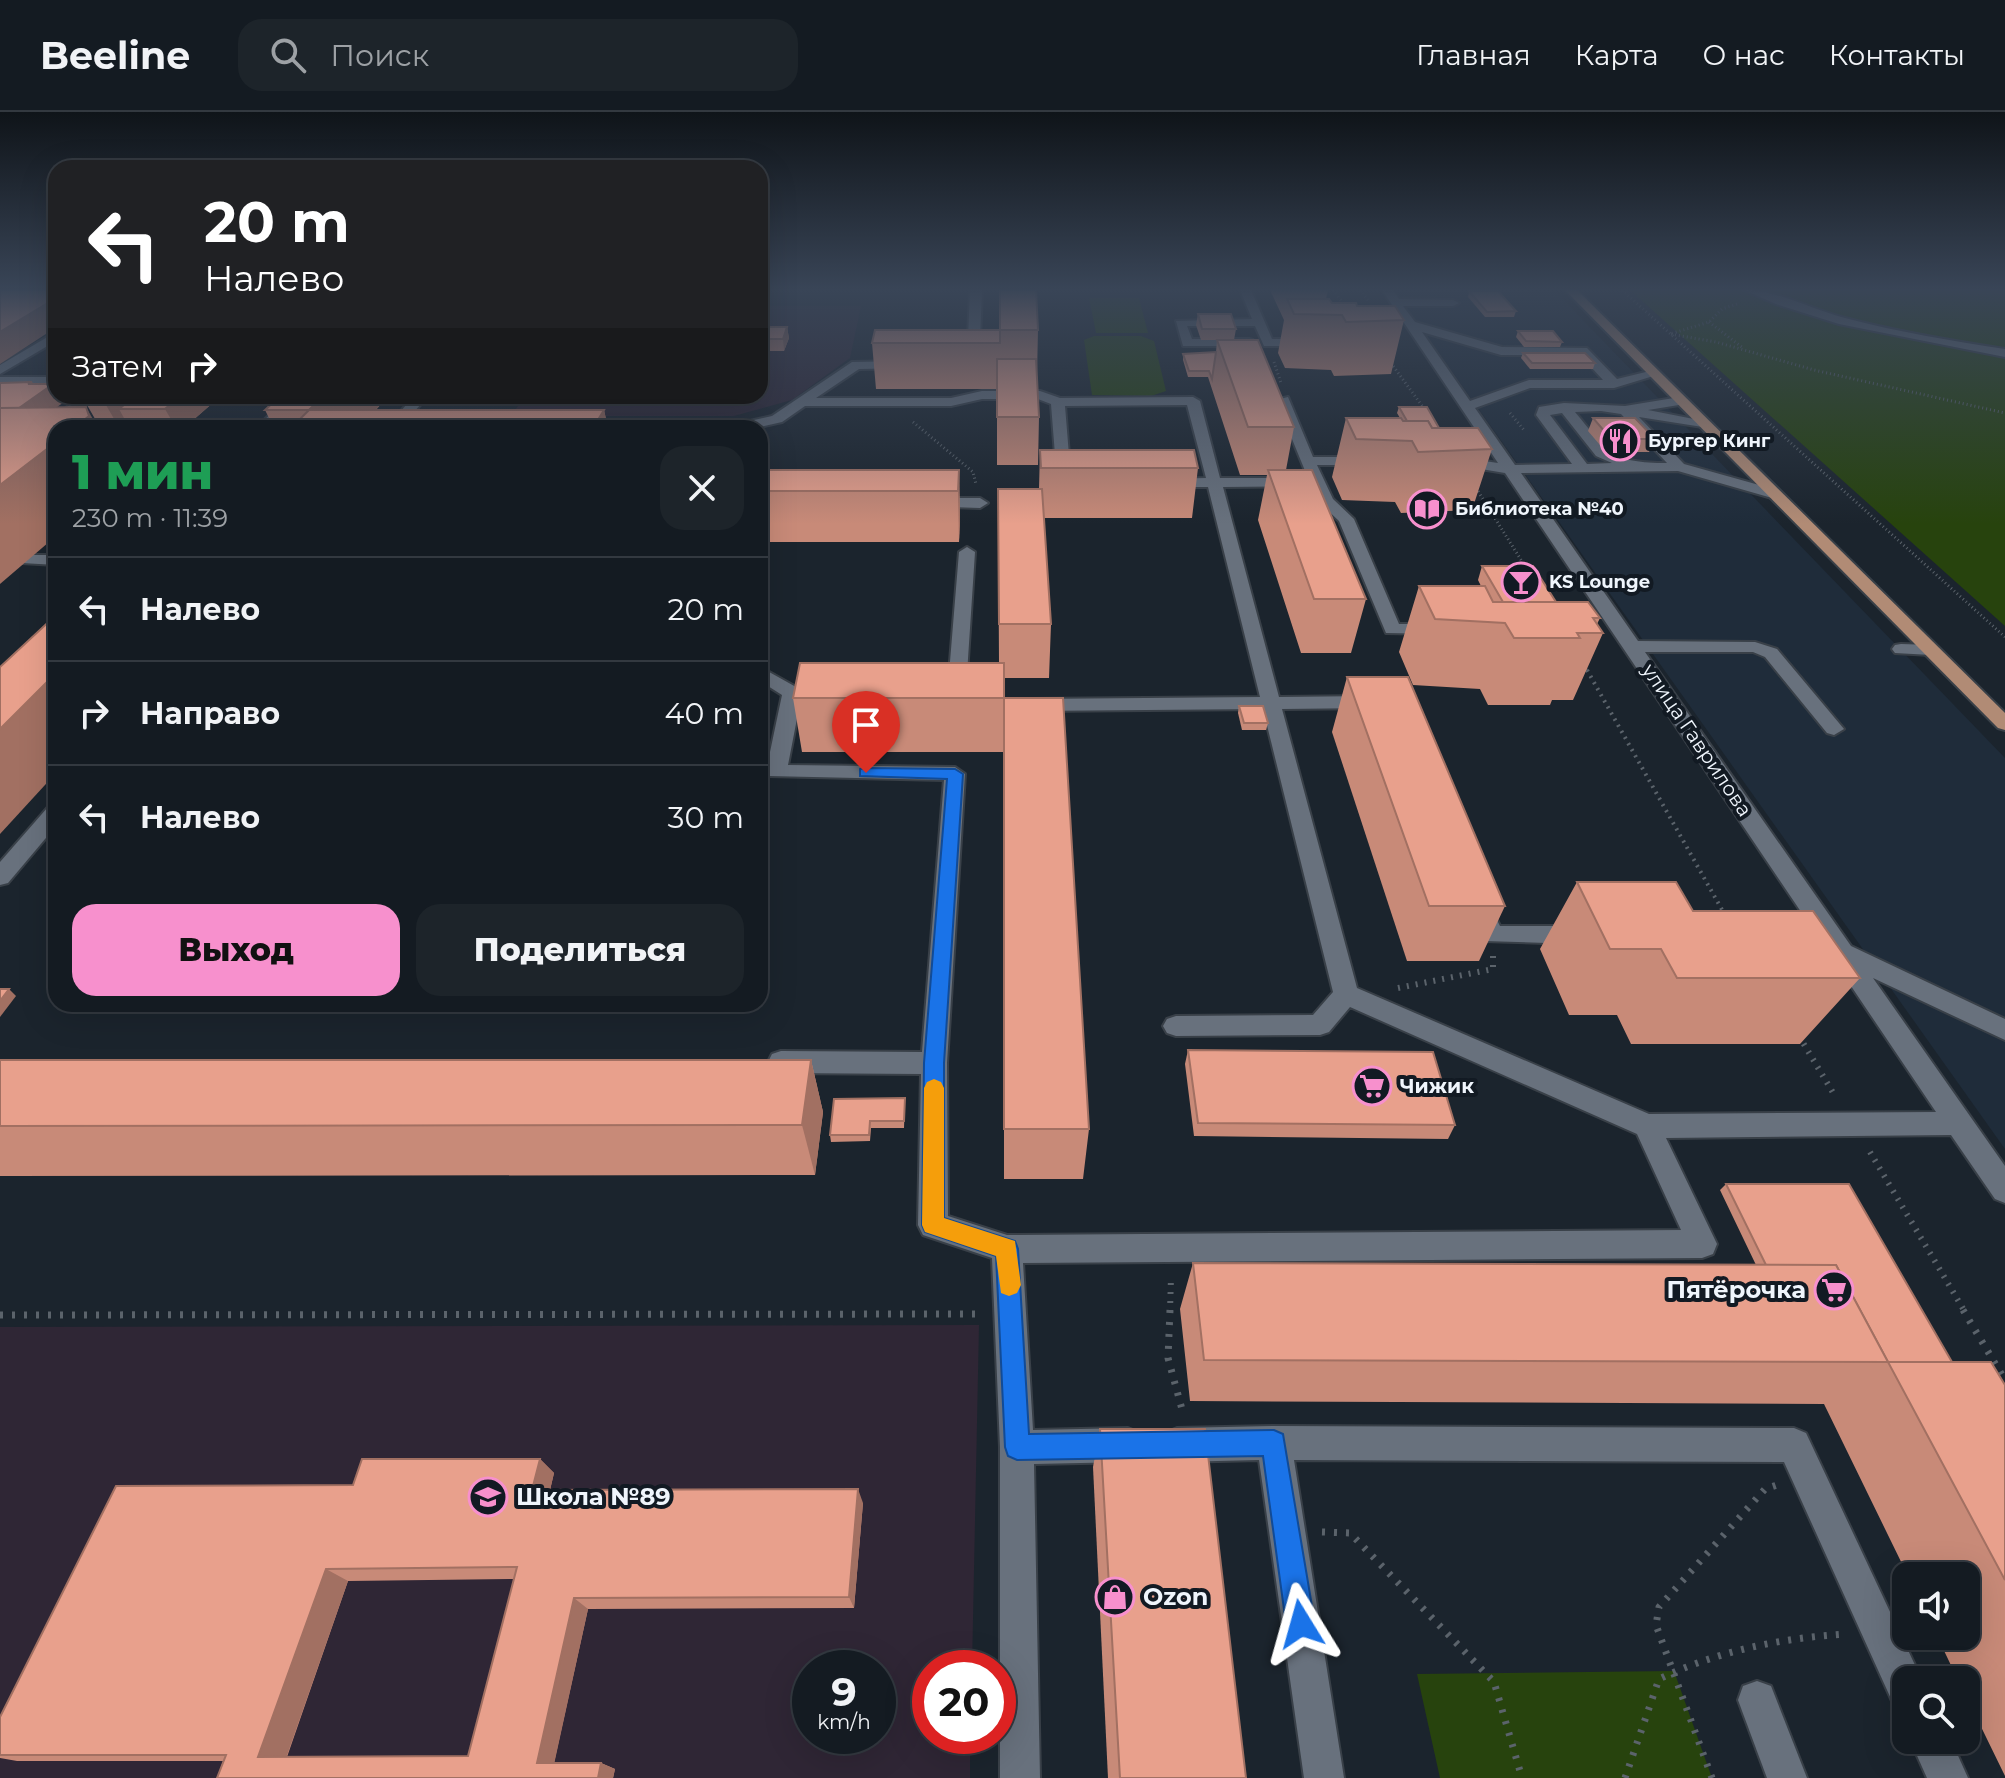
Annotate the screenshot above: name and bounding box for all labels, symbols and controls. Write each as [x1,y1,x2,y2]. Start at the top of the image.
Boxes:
search box [238,19,798,91]
text: Beeline [40,32,190,79]
icon: search [266,33,310,77]
text: Поиск [330,37,429,74]
text: Главная [1416,38,1531,72]
text: Карта [1575,38,1659,72]
text: О нас [1703,38,1785,72]
text: Контакты [1829,38,1965,72]
text: 20 m [204,188,350,256]
icon: left [72,192,176,296]
text: Налево [204,256,344,300]
icon: right [180,344,224,388]
text: Затем [72,348,164,385]
restaurant icon: Бургер Кинг [1599,420,1641,462]
place label: Бургер Кинг [1648,430,1771,452]
text: 1 мин [72,443,213,501]
button: close [660,446,744,530]
library icon: Библиотека №40 [1406,488,1448,530]
place label: Библиотека №40 [1455,498,1624,520]
text: 230 m · 11:39 [72,502,228,534]
bar icon: KS Lounge [1500,561,1542,603]
place label: KS Lounge [1549,571,1650,593]
icon: left [72,587,116,631]
text: Налево [140,591,260,628]
text: 20 m [667,591,744,628]
street label: улица Гаврилова [1636,658,1757,821]
icon: right [72,691,116,735]
pin [832,691,900,773]
text: Направо [140,695,280,732]
text: 40 m [665,695,744,732]
icon: arrive [844,703,888,747]
icon: left [72,795,116,839]
text: Налево [140,799,260,836]
text: 30 m [668,799,744,836]
button: Выход [72,904,400,996]
button: Поделиться [416,904,744,996]
supermarket icon: Чижик [1351,1065,1393,1107]
place label: Чижик [1400,1074,1474,1098]
supermarket icon: Пятёрочка [1813,1269,1855,1311]
place label: Пятёрочка [1666,1275,1806,1304]
school or university icon: Школа №89 [467,1476,509,1518]
place label: Школа №89 [516,1482,671,1511]
map controls [1892,1562,1980,1754]
button: sound [1892,1562,1980,1650]
shop icon: Ozon [1094,1576,1136,1618]
place label: Ozon [1143,1582,1208,1611]
position arrow [1259,1582,1343,1666]
speed limit sign: 20 [912,1650,1016,1754]
button: search [1892,1666,1980,1754]
text: 9 [831,1667,857,1716]
text: km/h [817,1710,871,1734]

